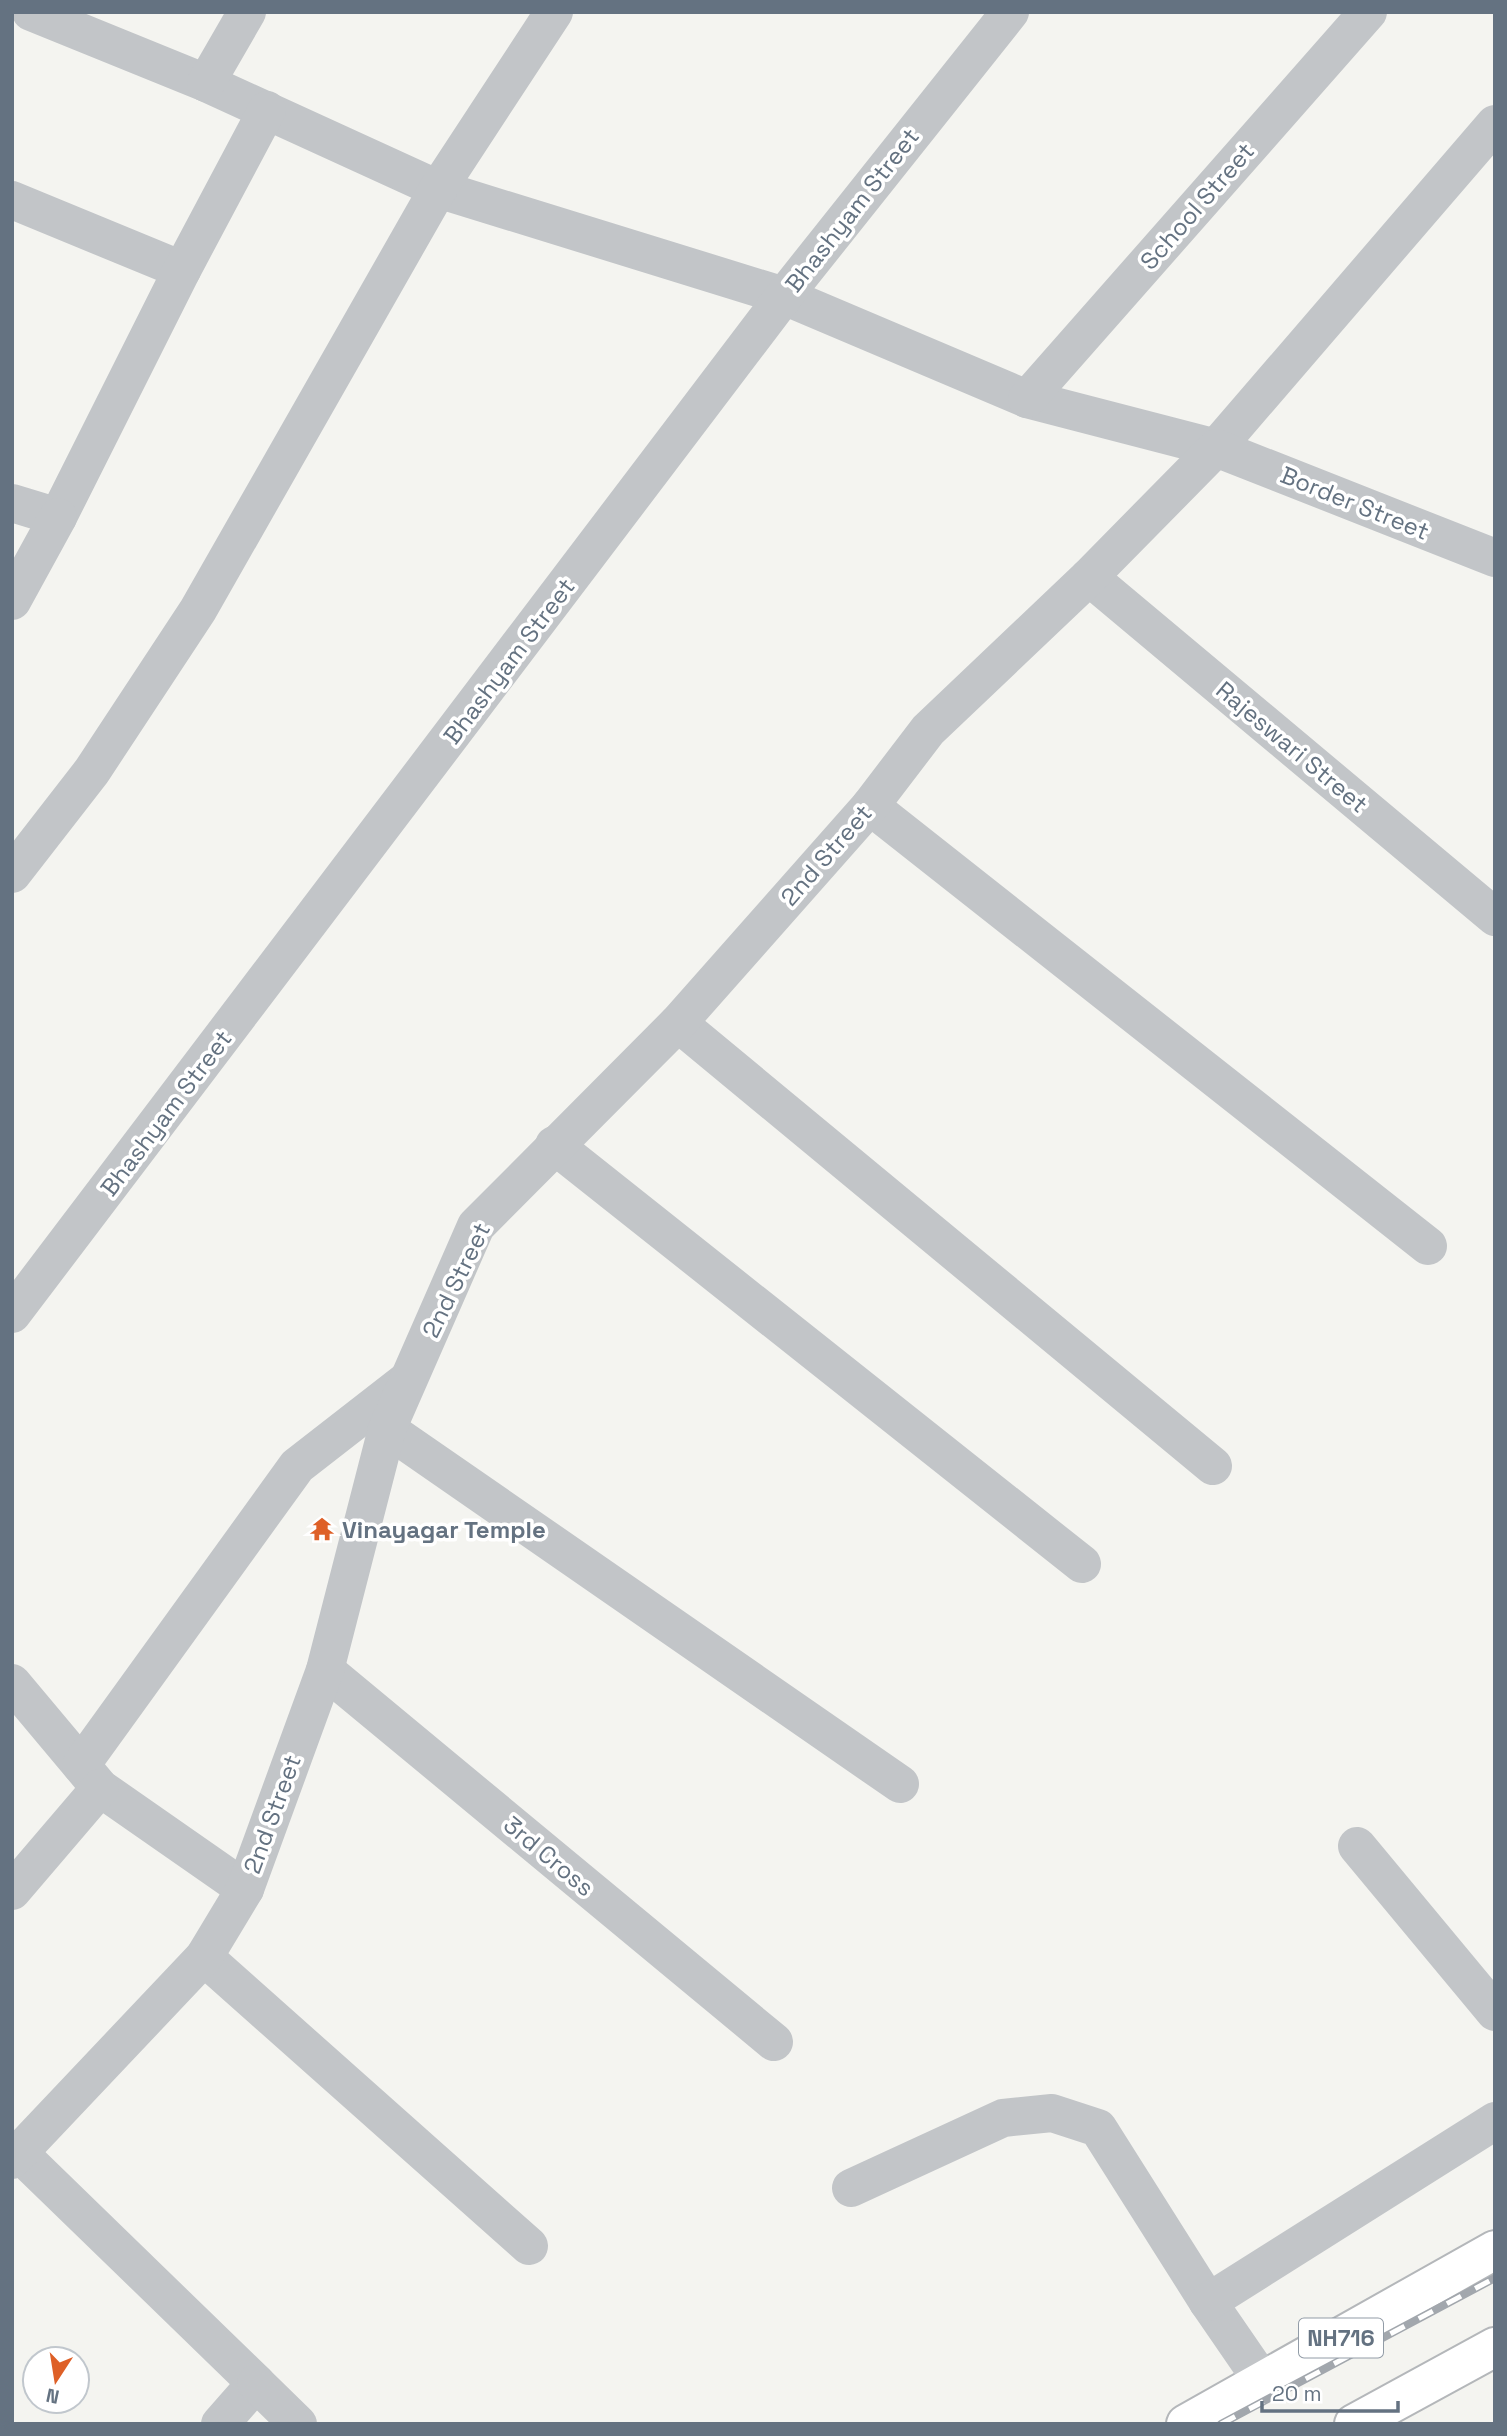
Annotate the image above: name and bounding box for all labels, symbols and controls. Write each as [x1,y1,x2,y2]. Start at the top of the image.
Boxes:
street label: Bhashyam Street [778,122,926,298]
street label: School Street [1133,136,1261,276]
street label: Border Street [1276,459,1434,547]
street label: Bhashyam Street [436,572,582,750]
street label: Rajeswari Street [1210,674,1374,820]
street label: 2nd Street [774,798,878,912]
street label: Bhashyam Street [93,1024,239,1202]
street label: 2nd Street [415,1217,497,1343]
place label: Vinayagar Temple [342,1514,546,1545]
temple icon: Vinayagar Temple [308,1515,336,1543]
street label: 2nd Street [236,1750,308,1878]
street label: 3rd Cross [497,1809,601,1903]
road number: NH716 [1299,2318,1383,2358]
north arrow [21,2345,91,2415]
scale bar [1262,2370,1398,2414]
text: 20 m [1272,2380,1322,2407]
text: N [44,2383,61,2410]

